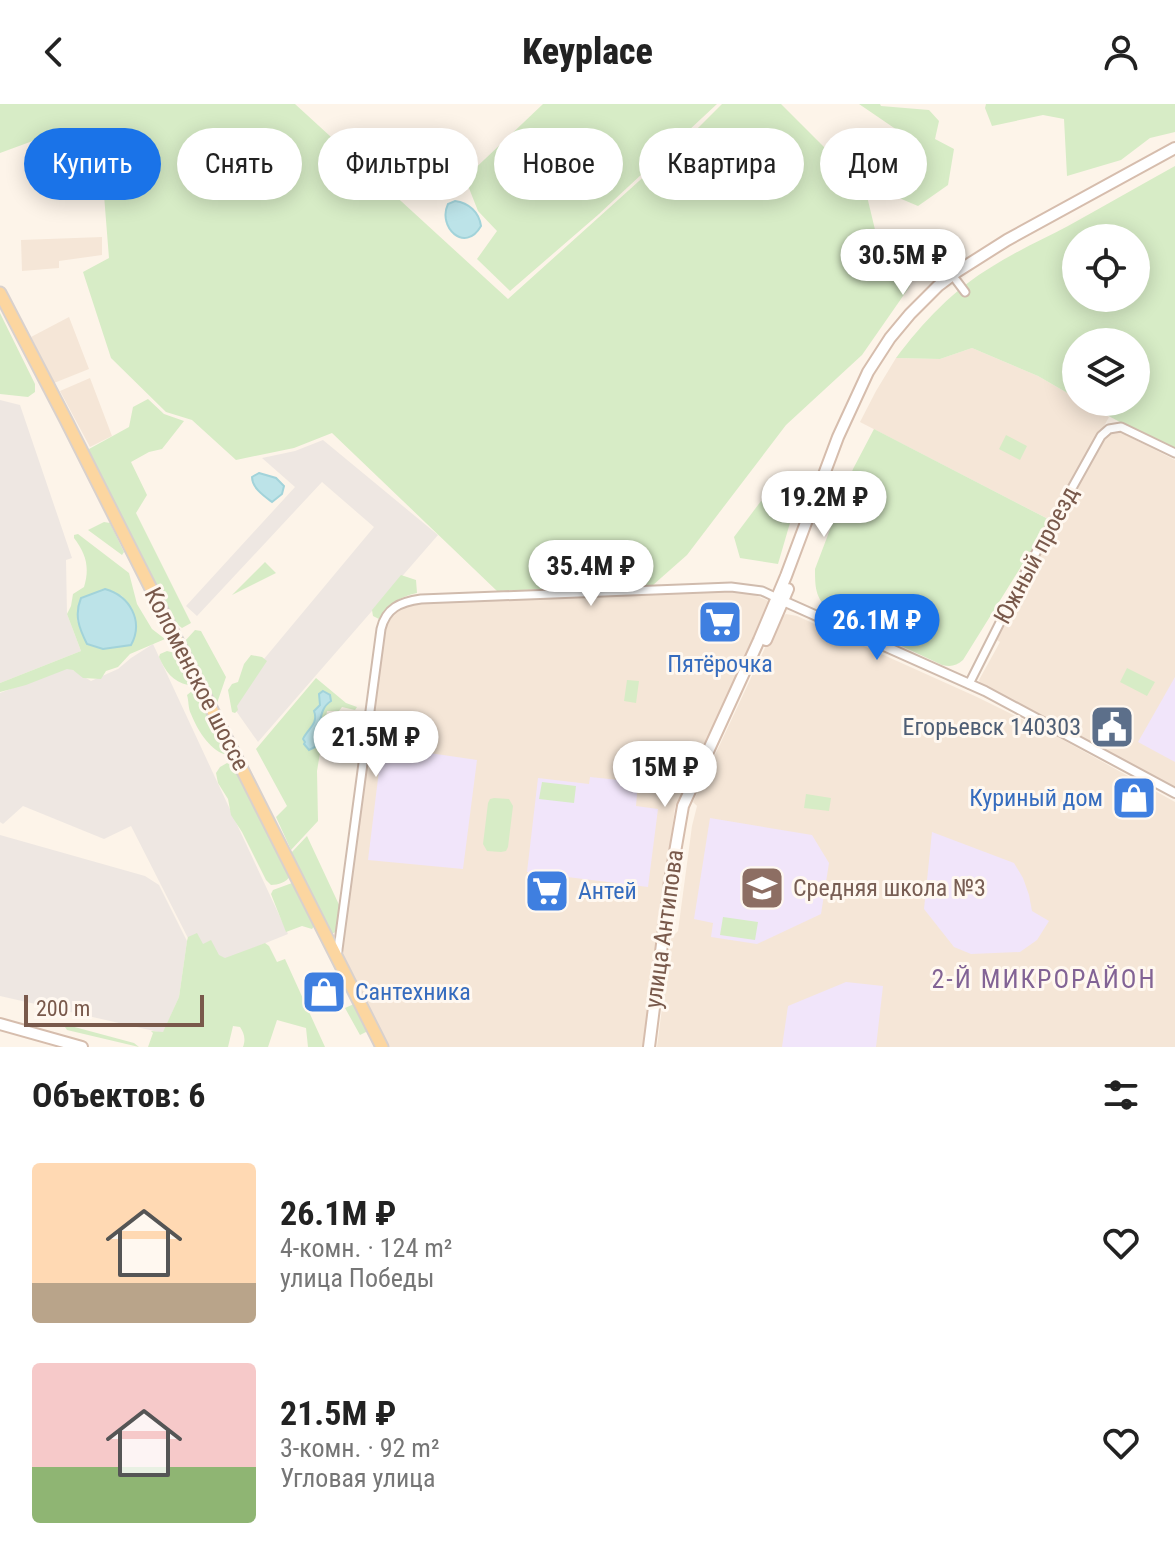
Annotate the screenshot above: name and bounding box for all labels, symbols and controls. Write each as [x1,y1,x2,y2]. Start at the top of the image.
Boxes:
icon: back [32,30,76,74]
icon: person [1099,30,1143,74]
text: Keyplace [522,31,653,73]
chip: Купить [24,128,161,200]
chip: Снять [177,128,302,200]
chip: Фильтры [318,128,478,200]
chip: Новое [494,128,623,200]
chip: Квартира [639,128,804,200]
chip: Дом [820,128,927,200]
map controls [1062,224,1150,416]
button: locate [1062,224,1150,312]
pin: 30.5M ₽ [829,229,977,297]
text: 30.5M ₽ [859,240,947,270]
button: layers [1062,328,1150,416]
pin: 19.2M ₽ [750,471,898,539]
street label: Южный проезд [988,481,1084,628]
text: 19.2M ₽ [780,482,868,512]
pin: 35.4M ₽ [517,540,665,608]
text: 35.4M ₽ [547,551,635,581]
street label: Коломенское шоссе [139,583,255,775]
pin: 26.1M ₽ [803,594,951,662]
supermarket icon: Пятёрочка [696,598,744,646]
text: 26.1M ₽ [833,605,921,635]
place label: Пятёрочка [667,650,773,678]
public building icon: Егорьевск 140303 [1088,703,1136,751]
pin: 21.5M ₽ [302,711,450,779]
place label: Егорьевск 140303 [902,713,1081,741]
text: 21.5M ₽ [332,722,420,752]
pin: 15M ₽ [609,741,721,809]
text: 15M ₽ [631,752,699,782]
shop icon: Куриный дом [1110,774,1158,822]
place label: Куриный дом [969,784,1103,812]
street label: улица Антипова [639,848,689,1010]
school or university icon: Средняя школа №3 [738,864,786,912]
supermarket icon: Антей [523,867,571,915]
place label: Средняя школа №3 [793,874,986,902]
place label: Антей [578,877,637,905]
district label: 2-Й МИКРОРАЙОН [931,964,1157,994]
shop icon: Сантехника [300,968,348,1016]
place label: Сантехника [355,978,471,1006]
scale bar [24,991,204,1027]
text: 200 m [36,996,90,1021]
icon: filters [1099,1073,1143,1117]
text: Объектов: 6 [32,1075,206,1115]
text: 26.1M ₽ [280,1193,396,1233]
icon: home [96,1195,192,1291]
icon: heart [1099,1221,1143,1265]
text: 4-комн. · 124 m² [280,1233,452,1263]
text: улица Победы [280,1263,434,1293]
text: 21.5M ₽ [280,1393,396,1433]
icon: home [96,1395,192,1491]
icon: heart [1099,1421,1143,1465]
text: 3-комн. · 92 m² [280,1433,440,1463]
text: Угловая улица [280,1463,435,1493]

